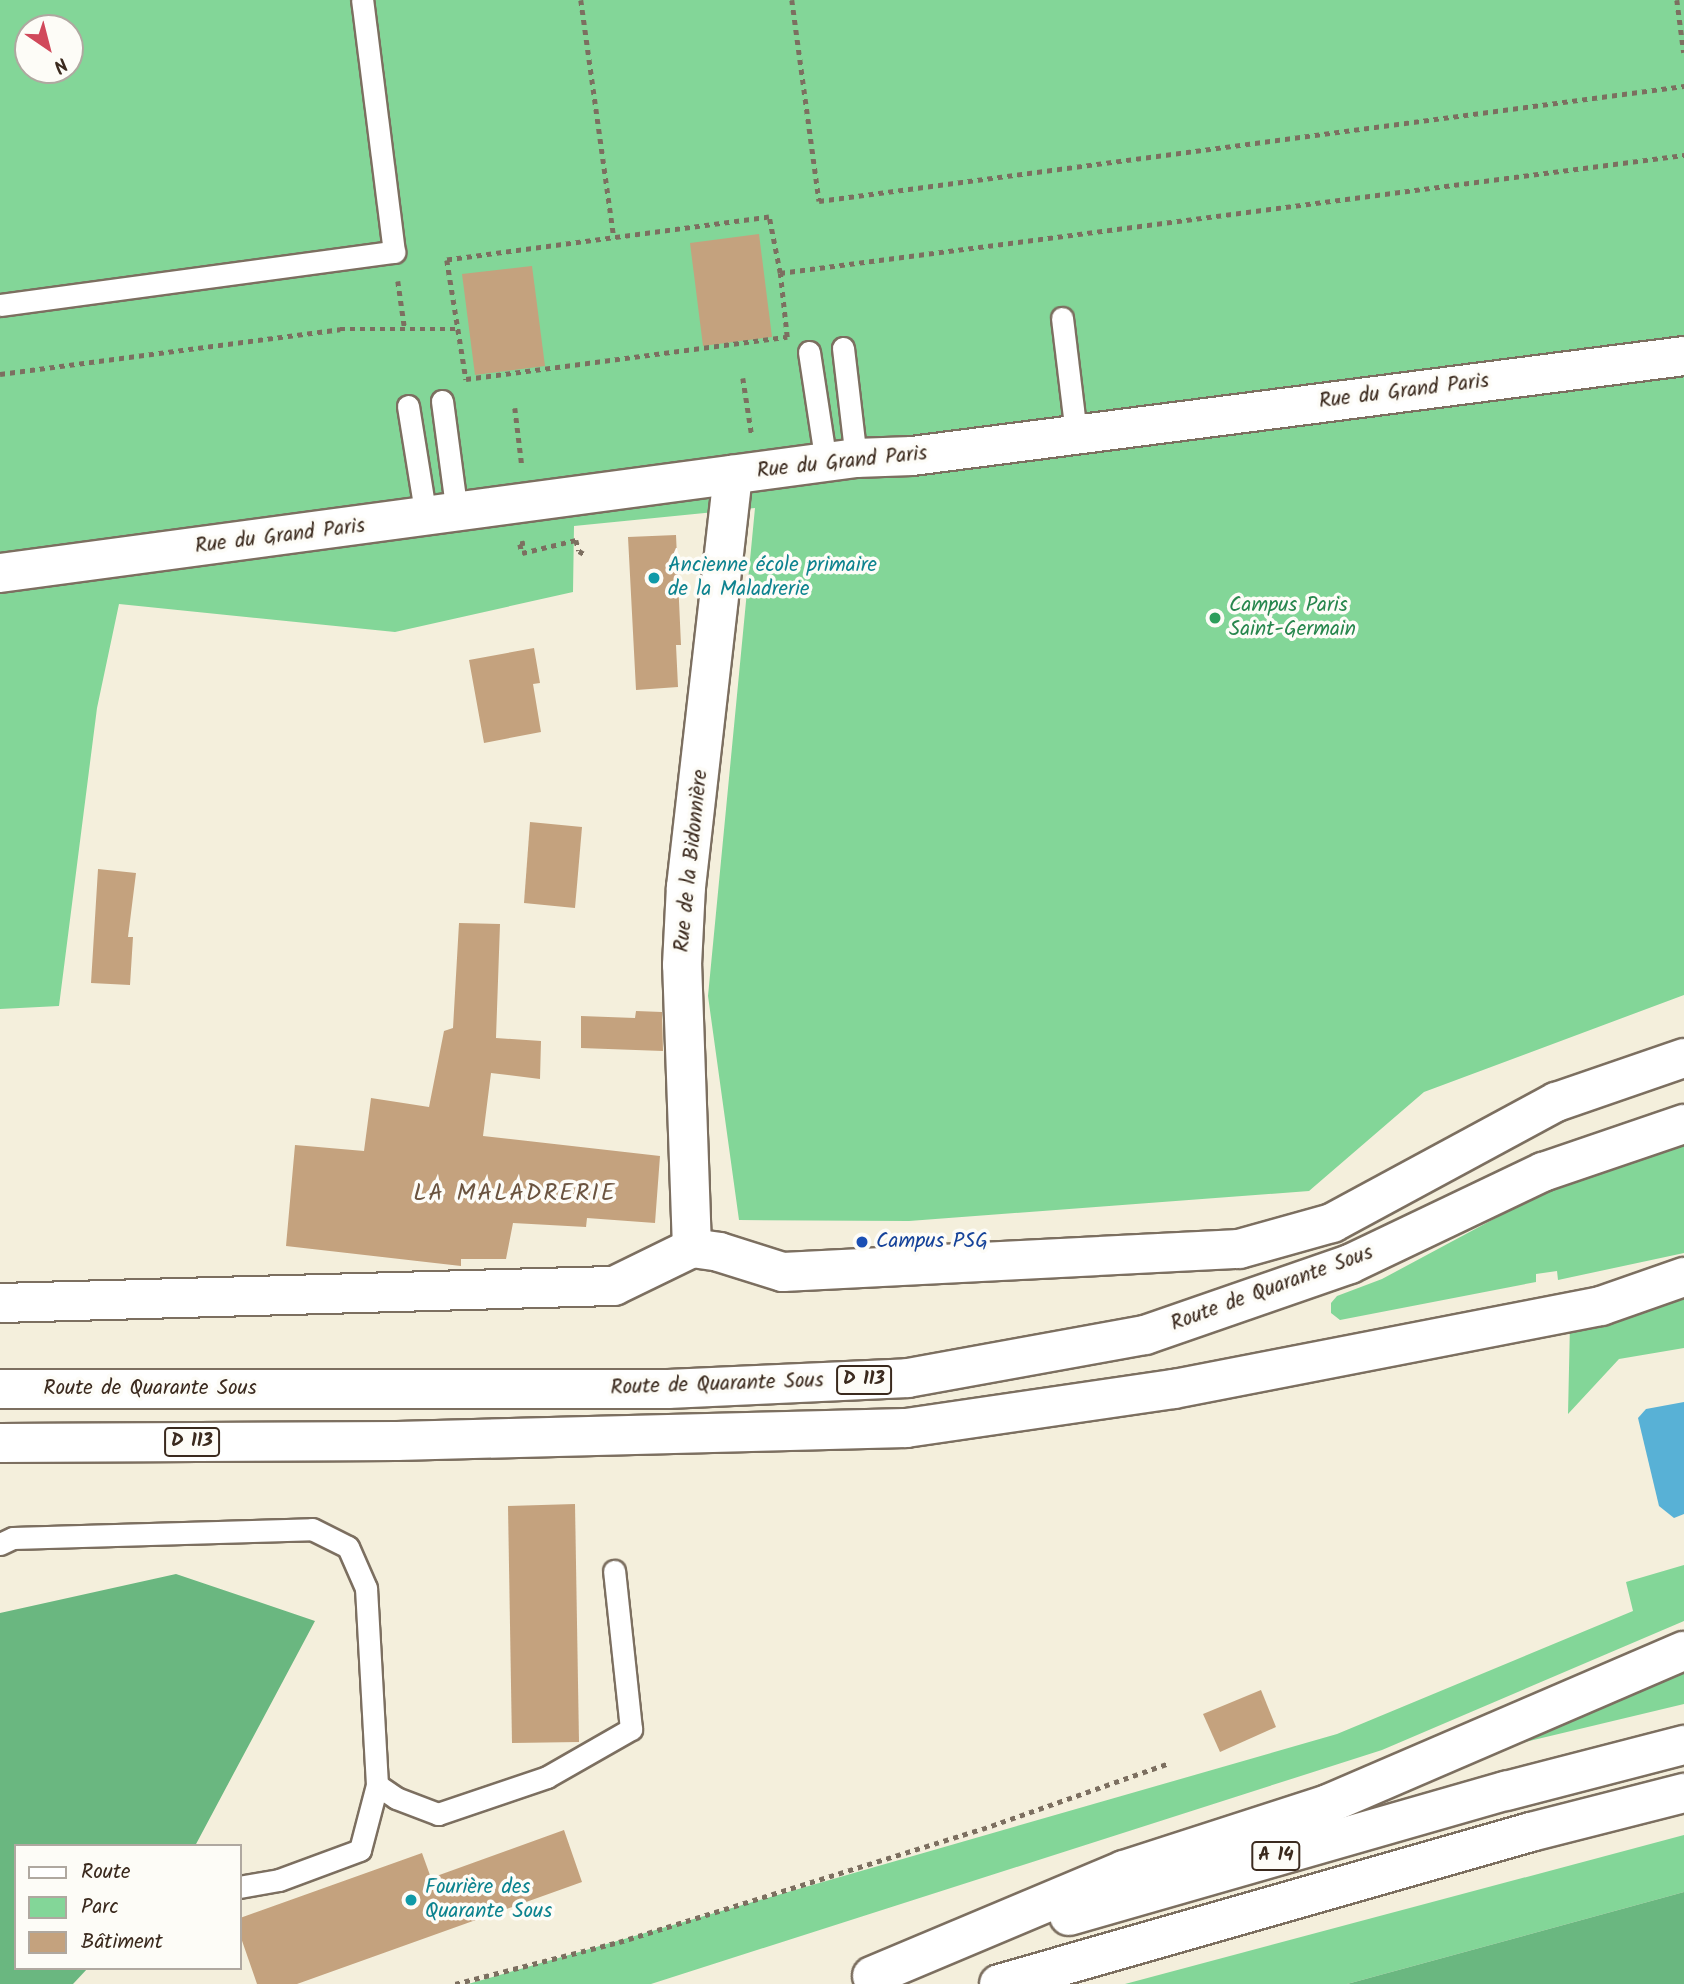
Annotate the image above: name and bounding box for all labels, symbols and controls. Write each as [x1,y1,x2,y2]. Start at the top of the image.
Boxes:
north arrow [14,14,84,84]
text: N [46,49,73,80]
street label: Rue du Grand Paris [1318,369,1490,415]
street label: Rue du Grand Paris [756,442,928,484]
street label: Rue du Grand Paris [194,514,366,560]
place label: Ancienne école primaire de la Maladrerie [668,553,877,603]
marker: Ancienne école primaire de la Maladrerie [646,570,662,586]
place label: Campus Paris Saint-Germain [1229,593,1356,643]
marker: Campus Paris Saint-Germain [1207,610,1223,626]
street label: Rue de la Bidonnière [670,769,714,953]
district label: LA MALADRERIE [415,1180,615,1208]
place label: Campus PSG [876,1229,988,1255]
marker: Campus PSG [854,1234,870,1250]
street label: Route de Quarante Sous [1167,1241,1377,1337]
road number: D 113 [836,1364,892,1396]
street label: Route de Quarante Sous [610,1369,824,1401]
street label: Route de Quarante Sous [43,1376,257,1402]
road number: D 113 [164,1426,220,1458]
road number: A 14 [1250,1840,1302,1872]
legend [14,1844,242,1970]
text: Route [81,1856,130,1889]
place label: Fourière des Quarante Sous [425,1875,552,1925]
text: Parc [81,1891,119,1924]
marker: Fourière des Quarante Sous [403,1892,419,1908]
text: Bâtiment [81,1926,163,1959]

